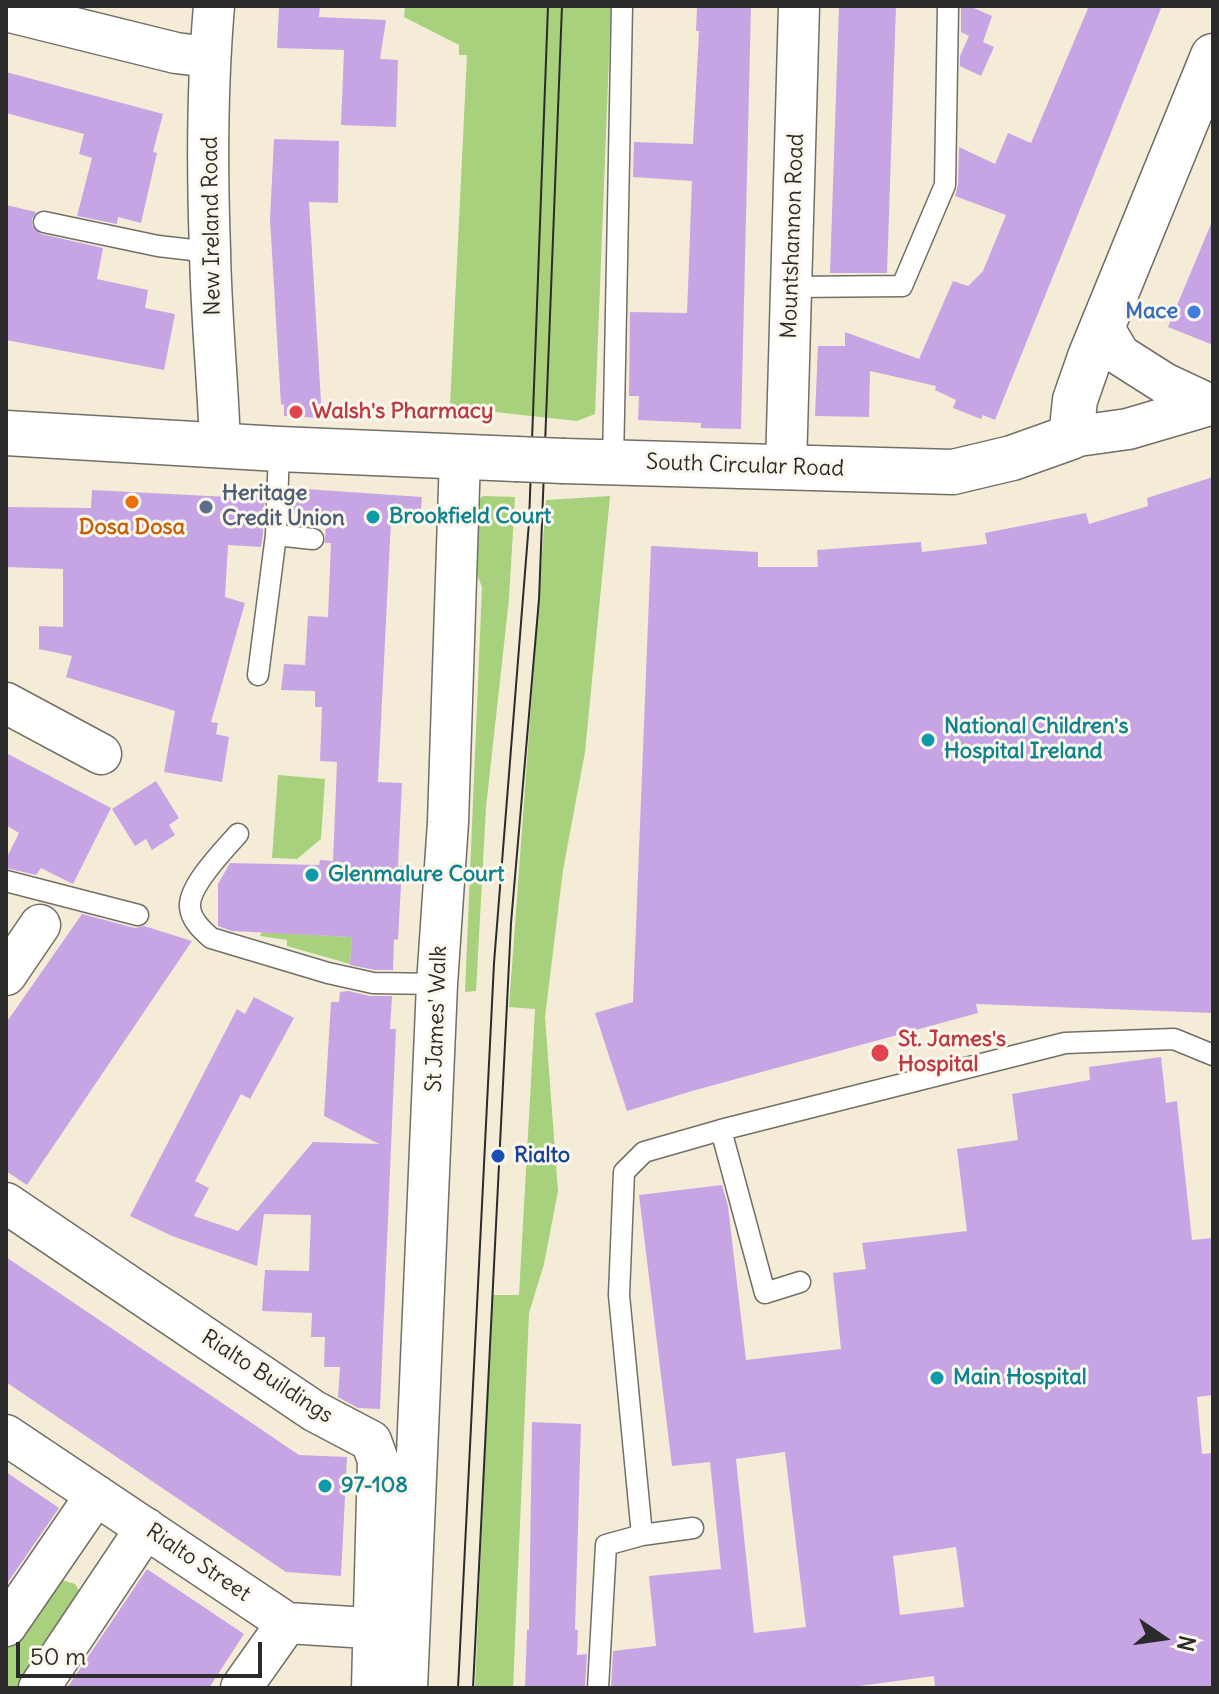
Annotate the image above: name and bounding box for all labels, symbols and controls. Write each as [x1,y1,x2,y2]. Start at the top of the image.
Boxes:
street label: Mountshannon Road [776,133,810,339]
street label: New Ireland Road [197,136,227,316]
place label: Mace [1125,299,1178,325]
marker: Mace [1185,303,1203,321]
place label: Walsh's Pharmacy [312,399,493,425]
marker: Walsh's Pharmacy [287,403,305,421]
street label: South Circular Road [645,449,845,483]
place label: Heritage Credit Union [222,481,345,532]
marker: Dosa Dosa [123,493,141,511]
marker: Heritage Credit Union [197,498,215,516]
place label: Brookfield Court [389,504,551,530]
marker: Brookfield Court [364,508,382,526]
place label: Dosa Dosa [79,515,185,541]
place label: National Children's Hospital Ireland [944,714,1129,766]
marker: National Children's Hospital Ireland [919,731,937,749]
place label: Glenmalure Court [328,862,504,888]
marker: Glenmalure Court [303,866,321,884]
street label: St James' Walk [421,945,453,1093]
place label: St. James's Hospital [898,1027,1006,1078]
marker: St. James's Hospital [869,1042,891,1064]
place label: Rialto [514,1143,570,1169]
marker: Rialto [489,1147,507,1165]
street label: Rialto Buildings [196,1325,338,1429]
place label: Main Hospital [953,1365,1087,1391]
marker: Main Hospital [928,1369,946,1387]
place label: 97-108 [341,1473,408,1499]
marker: 97-108 [316,1477,334,1495]
street label: Rialto Street [141,1518,255,1608]
north arrow [1123,1598,1203,1678]
scale bar [20,1626,266,1676]
text: N [1171,1633,1202,1654]
text: 50 m [30,1641,86,1671]

